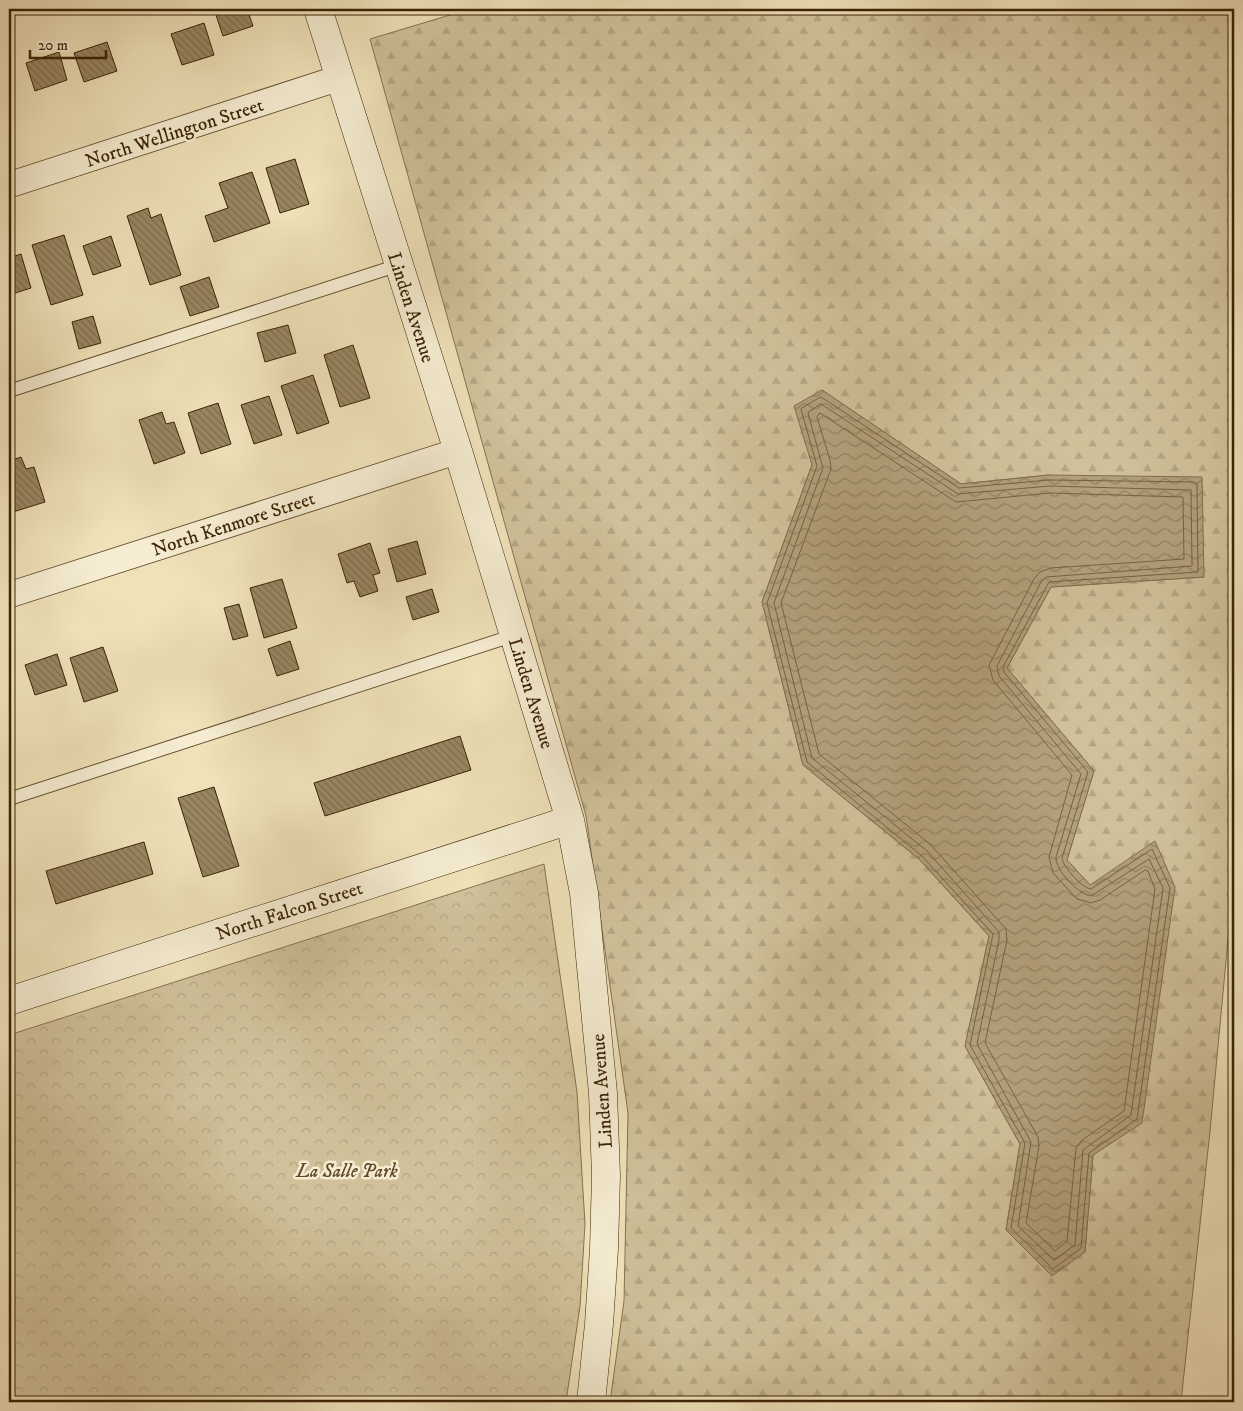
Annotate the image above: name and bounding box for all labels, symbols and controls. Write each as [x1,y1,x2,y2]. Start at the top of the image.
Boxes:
scale bar [30,28,106,60]
text: 20 m [38,36,68,55]
street label: North Wellington Street [83,94,266,173]
street label: Linden Avenue [382,249,439,366]
street label: North Kenmore Street [149,487,318,562]
street label: Linden Avenue [503,635,558,752]
street label: North Falcon Street [213,877,366,946]
street label: Linden Avenue [587,1033,618,1149]
park label: La Salle Park [295,1160,398,1183]

